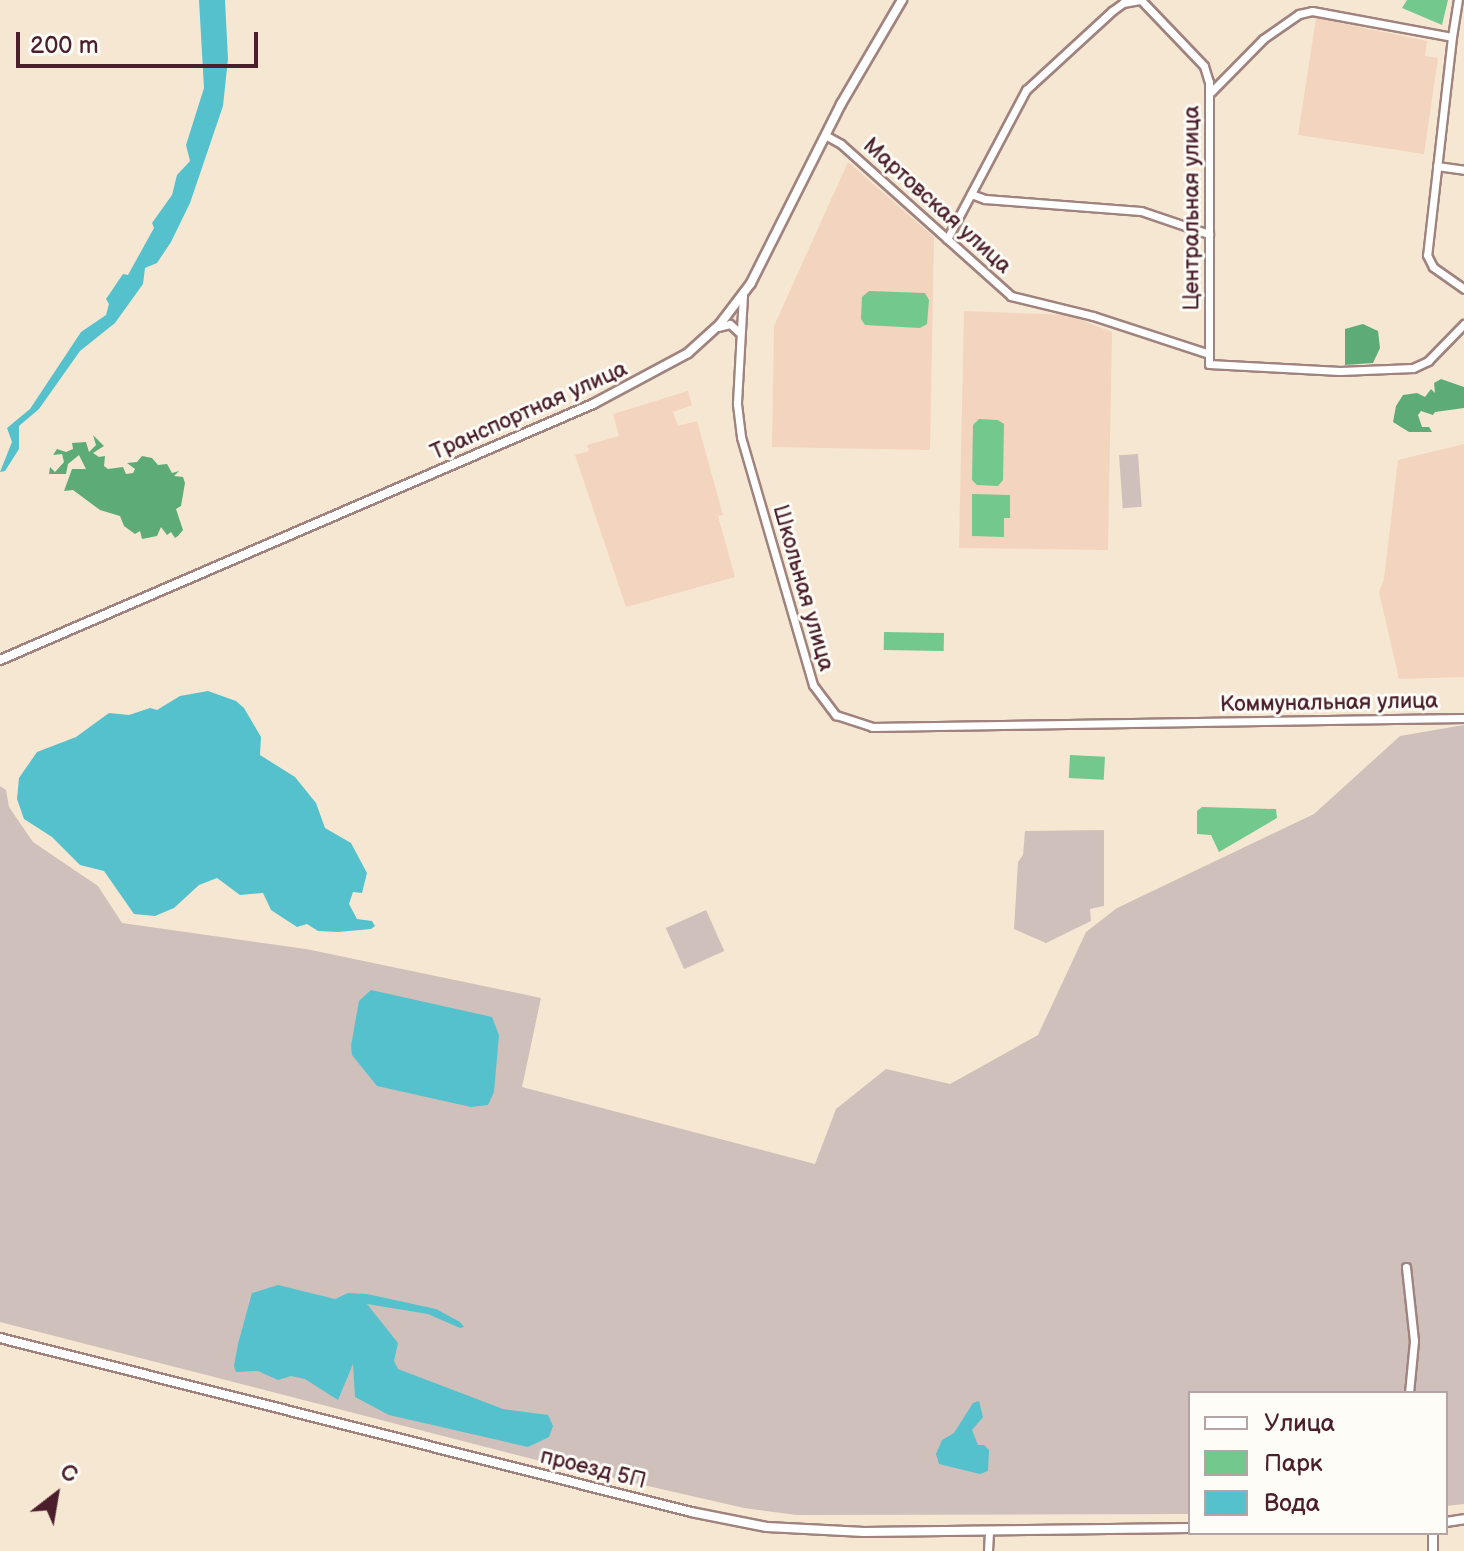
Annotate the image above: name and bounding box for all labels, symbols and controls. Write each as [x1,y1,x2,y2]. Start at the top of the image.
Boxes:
scale bar [20,16,262,66]
text: 200 m [30,31,99,60]
street label: Центральная улица [1179,105,1205,311]
street label: Мартовская улица [857,133,1017,279]
street label: Транспортная улица [427,356,631,466]
street label: Школьная улица [767,502,839,674]
street label: Коммунальная улица [1220,688,1438,718]
legend [1188,1391,1448,1535]
text: Улица [1264,1409,1335,1438]
street label: проезд 5П [537,1443,649,1495]
text: Парк [1264,1449,1322,1478]
north arrow [16,1455,96,1535]
text: С [55,1458,82,1490]
text: Вода [1264,1489,1320,1518]

